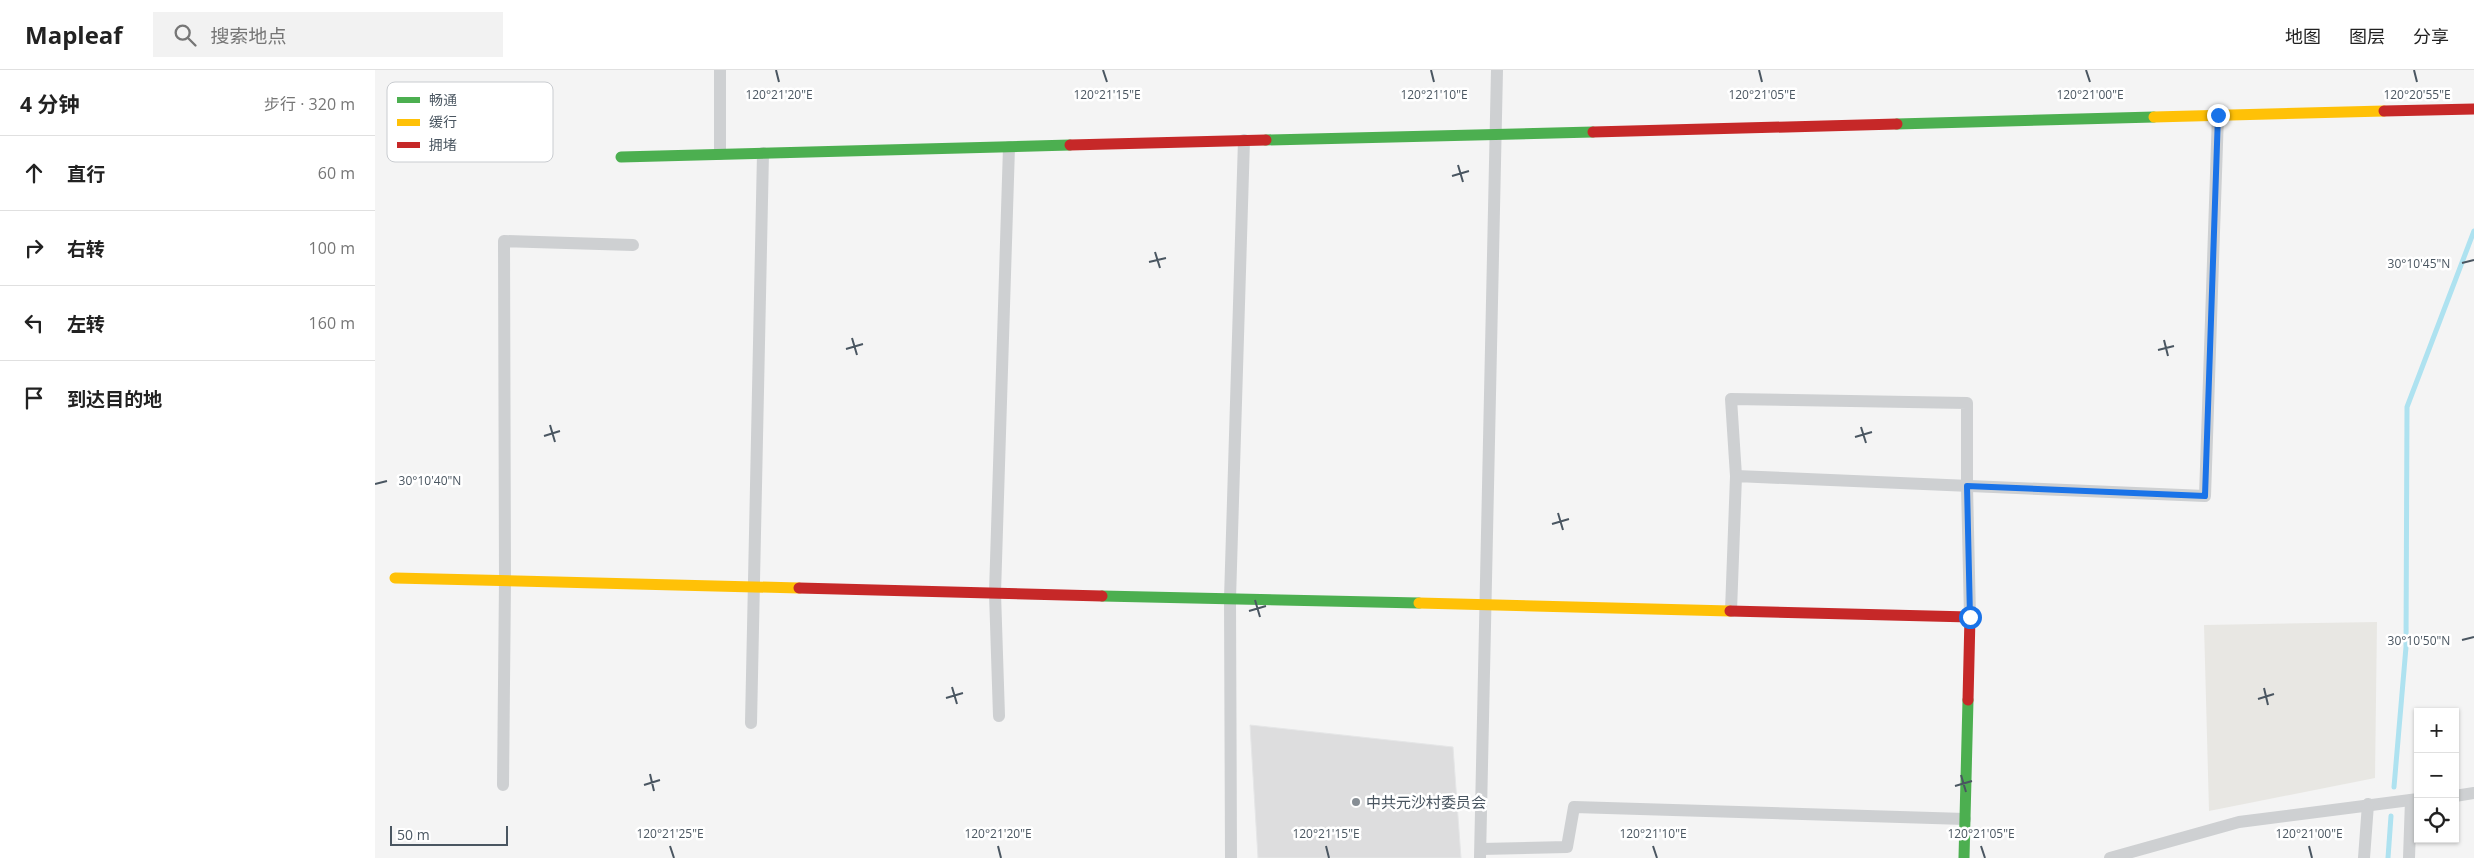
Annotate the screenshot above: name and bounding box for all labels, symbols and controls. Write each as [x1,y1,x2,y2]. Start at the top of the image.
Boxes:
search box [153,12,503,57]
text: Mapleaf [25,18,123,51]
icon: search [171,21,199,49]
text: 搜索地点 [211,23,287,49]
text: 地图 [2285,24,2321,48]
text: 图层 [2349,24,2385,48]
text: 分享 [2413,24,2449,48]
legend [387,82,553,162]
text: 120°21'20"E [745,86,813,103]
text: 120°21'15"E [1073,86,1141,103]
text: 120°21'10"E [1400,86,1468,103]
text: 120°21'05"E [1728,86,1796,103]
text: 120°21'00"E [2056,86,2124,103]
text: 120°20'55"E [2383,86,2451,103]
text: 4 分钟 [20,90,79,118]
text: 畅通 [429,90,457,109]
text: 步行 · 320 m [264,93,355,115]
route end [2207,104,2230,127]
text: 缓行 [429,112,457,131]
text: 拥堵 [429,135,457,154]
icon: ahead [20,159,48,187]
text: 直行 [67,161,105,187]
text: 60 m [318,162,355,184]
icon: right [20,234,48,262]
text: 右转 [67,236,105,262]
text: 100 m [309,237,355,259]
text: 30°10'45"N [2388,255,2450,272]
icon: left [20,309,48,337]
text: 左转 [67,311,105,337]
text: 160 m [309,312,355,334]
icon: arrive [20,384,48,412]
text: 到达目的地 [67,386,162,412]
text: 30°10'40"N [399,472,461,489]
route start [1959,606,1982,629]
text: 30°10'50"N [2388,632,2450,649]
map controls [2414,708,2459,843]
button: + [2414,708,2459,753]
button: − [2414,753,2459,798]
place label: 中共元沙村委员会 [1366,792,1486,812]
marker: 中共元沙村委员会 [1350,796,1362,808]
button: locate [2414,798,2459,843]
scale bar [390,823,507,846]
text: 50 m [397,825,430,844]
text: 120°21'25"E [636,825,704,842]
text: 120°21'20"E [964,825,1032,842]
text: 120°21'15"E [1292,825,1360,842]
text: 120°21'10"E [1619,825,1687,842]
text: 120°21'05"E [1947,825,2015,842]
text: 120°21'00"E [2275,825,2343,842]

